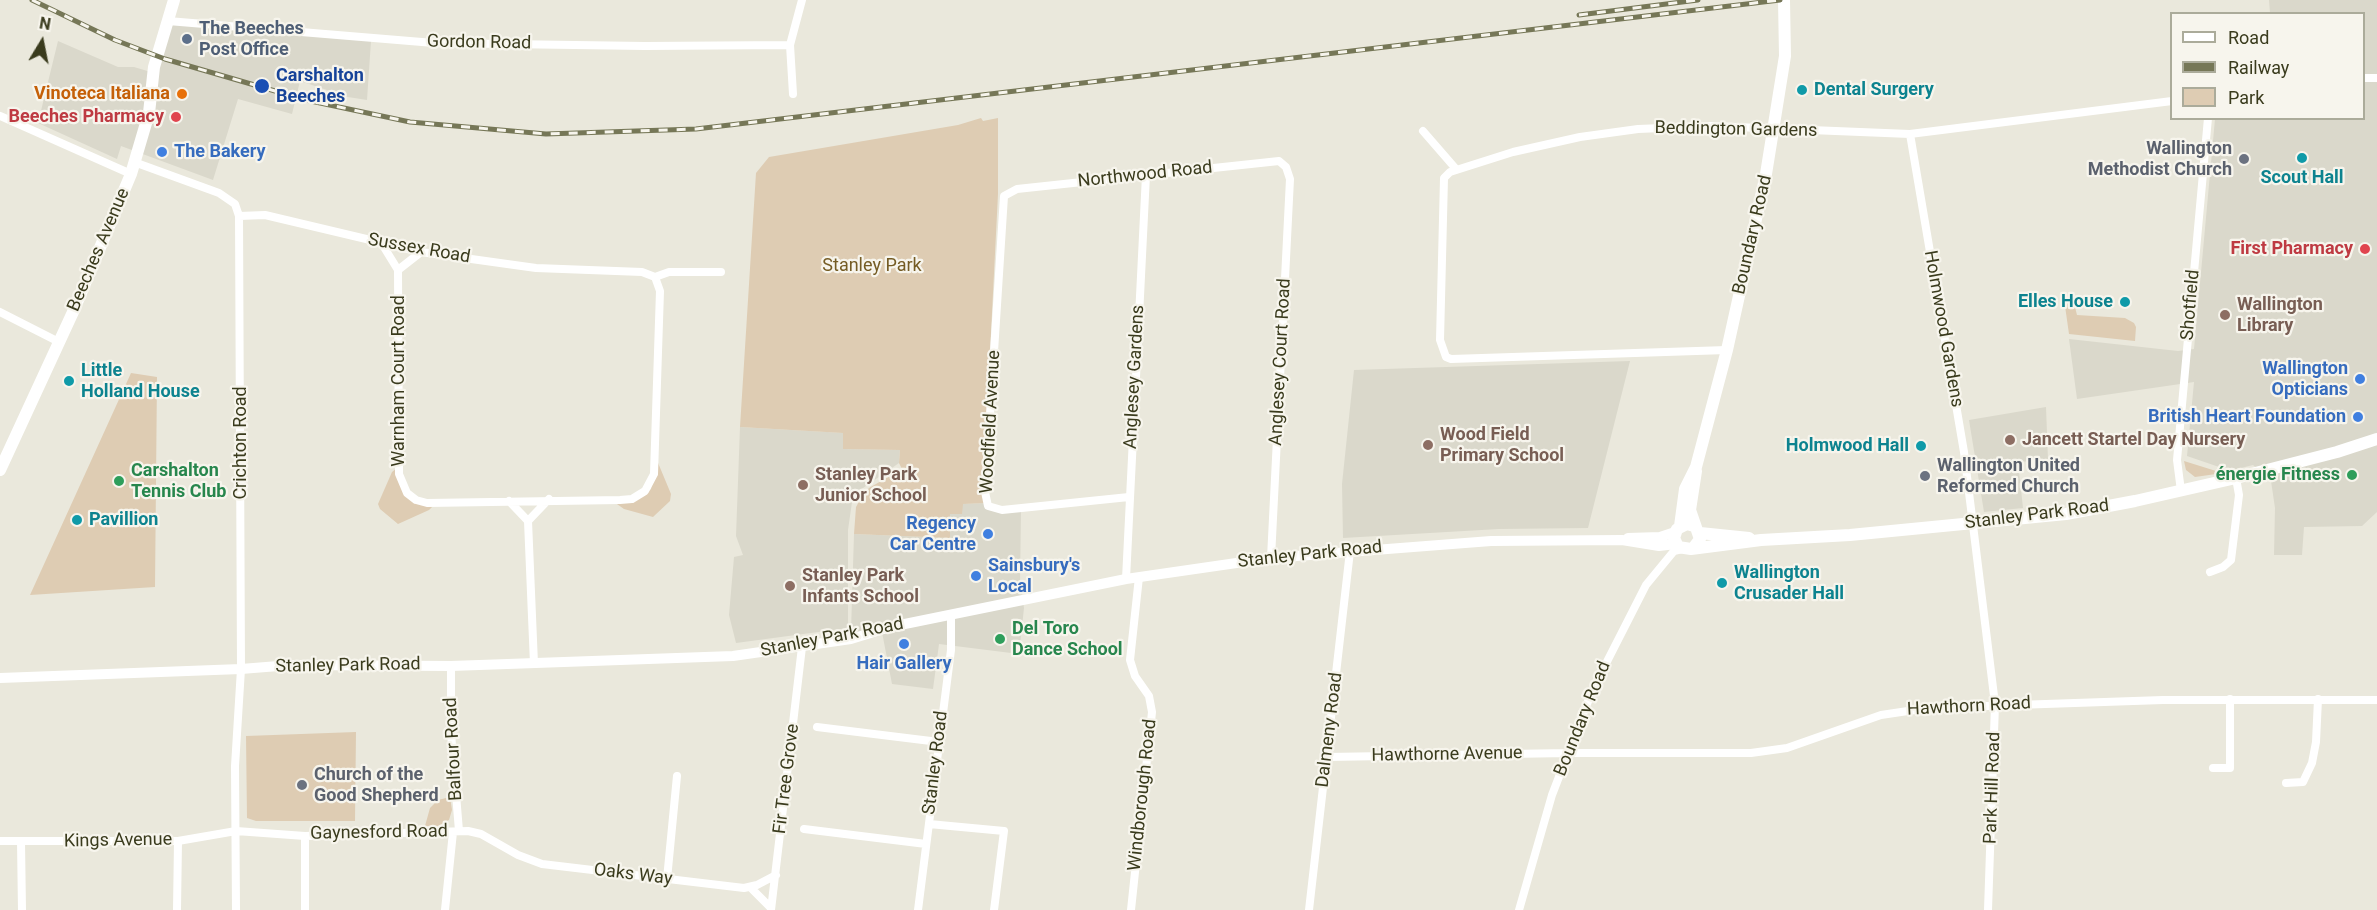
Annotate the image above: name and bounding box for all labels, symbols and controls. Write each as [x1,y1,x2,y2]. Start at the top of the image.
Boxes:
north arrow [12,12,72,72]
legend [2170,12,2365,120]
text: N [38,13,52,34]
place label: The Beeches Post Office [199,18,304,60]
text: Road [2228,27,2269,48]
street label: Gordon Road [427,31,531,55]
marker: The Beeches Post Office [180,32,194,46]
text: Railway [2228,57,2289,78]
place label: Carshalton Beeches [276,65,364,107]
marker: Carshalton Beeches [253,77,271,95]
place label: Dental Surgery [1814,79,1934,101]
place label: Vinoteca Italiana [34,83,170,105]
marker: Dental Surgery [1795,83,1809,97]
marker: Vinoteca Italiana [175,87,189,101]
text: Park [2228,87,2264,108]
place label: Beeches Pharmacy [9,106,164,128]
marker: Beeches Pharmacy [169,110,183,124]
street label: Beddington Gardens [1654,118,1818,142]
place label: Wallington Methodist Church [2088,138,2232,180]
place label: The Bakery [174,141,266,163]
marker: The Bakery [155,145,169,159]
marker: Scout Hall [2295,151,2309,165]
marker: Wallington Methodist Church [2237,152,2251,166]
street label: Northwood Road [1077,157,1213,193]
place label: Scout Hall [2260,167,2344,189]
street label: Boundary Road [1729,173,1777,297]
street label: Beeches Avenue [63,185,135,315]
street label: Sussex Road [366,229,472,269]
place label: First Pharmacy [2230,238,2353,260]
marker: First Pharmacy [2358,242,2372,256]
street label: Holmwood Gardens [1919,249,1967,409]
park label: Stanley Park [822,255,922,277]
street label: Shotfield [2177,269,2205,341]
street label: Anglesey Court Road [1266,278,1296,446]
place label: Elles House [2018,291,2113,313]
place label: Wallington Library [2237,294,2323,336]
street label: Warnham Court Road [388,295,410,467]
marker: Elles House [2118,295,2132,309]
street label: Anglesey Gardens [1120,304,1150,450]
marker: Wallington Library [2218,308,2232,322]
street label: Woodfield Avenue [976,350,1006,494]
place label: Wallington Opticians [2262,358,2348,400]
place label: Little Holland House [81,360,200,403]
marker: Wallington Opticians [2353,372,2367,386]
marker: Little Holland House [62,374,76,388]
street label: Crichton Road [230,386,252,500]
place label: British Heart Foundation [2148,406,2346,428]
marker: British Heart Foundation [2351,410,2365,424]
place label: Wood Field Primary School [1440,424,1564,466]
place label: Jancett Startel Day Nursery [2022,429,2245,451]
marker: Jancett Startel Day Nursery [2003,433,2017,447]
place label: Holmwood Hall [1786,435,1909,457]
marker: Wood Field Primary School [1421,438,1435,452]
marker: Holmwood Hall [1914,439,1928,453]
place label: Wallington United Reformed Church [1937,455,2080,498]
place label: Carshalton Tennis Club [131,460,226,502]
place label: Stanley Park Junior School [815,464,927,506]
place label: énergie Fitness [2216,464,2340,486]
marker: énergie Fitness [2345,468,2359,482]
marker: Wallington United Reformed Church [1918,469,1932,483]
marker: Carshalton Tennis Club [112,474,126,488]
marker: Stanley Park Junior School [796,478,810,492]
street label: Stanley Park Road [1964,495,2110,535]
place label: Pavillion [89,509,158,531]
marker: Pavillion [70,513,84,527]
place label: Regency Car Centre [890,513,976,556]
marker: Regency Car Centre [981,527,995,541]
street label: Stanley Park Road [1237,537,1383,573]
place label: Sainsbury's Local [988,555,1080,598]
place label: Wallington Crusader Hall [1734,562,1844,604]
place label: Stanley Park Infants School [802,565,919,608]
marker: Sainsbury's Local [969,569,983,583]
marker: Wallington Crusader Hall [1715,576,1729,590]
marker: Stanley Park Infants School [783,579,797,593]
street label: Stanley Park Road [759,614,905,662]
place label: Del Toro Dance School [1012,618,1123,660]
marker: Del Toro Dance School [993,632,1007,646]
marker: Hair Gallery [897,637,911,651]
place label: Hair Gallery [856,653,952,675]
street label: Stanley Park Road [275,654,421,678]
street label: Boundary Road [1550,658,1616,780]
street label: Dalmeny Road [1312,671,1348,789]
street label: Hawthorn Road [1907,693,2031,721]
street label: Balfour Road [441,697,467,801]
street label: Stanley Road [919,710,953,816]
street label: Windborough Road [1124,718,1162,872]
street label: Fir Tree Grove [770,723,804,835]
street label: Park Hill Road [1980,731,2006,845]
street label: Hawthorne Avenue [1371,743,1523,767]
place label: Church of the Good Shepherd [314,764,439,806]
marker: Church of the Good Shepherd [295,778,309,792]
street label: Gaynesford Road [310,821,448,845]
street label: Kings Avenue [64,829,172,853]
street label: Oaks Way [593,859,673,891]

